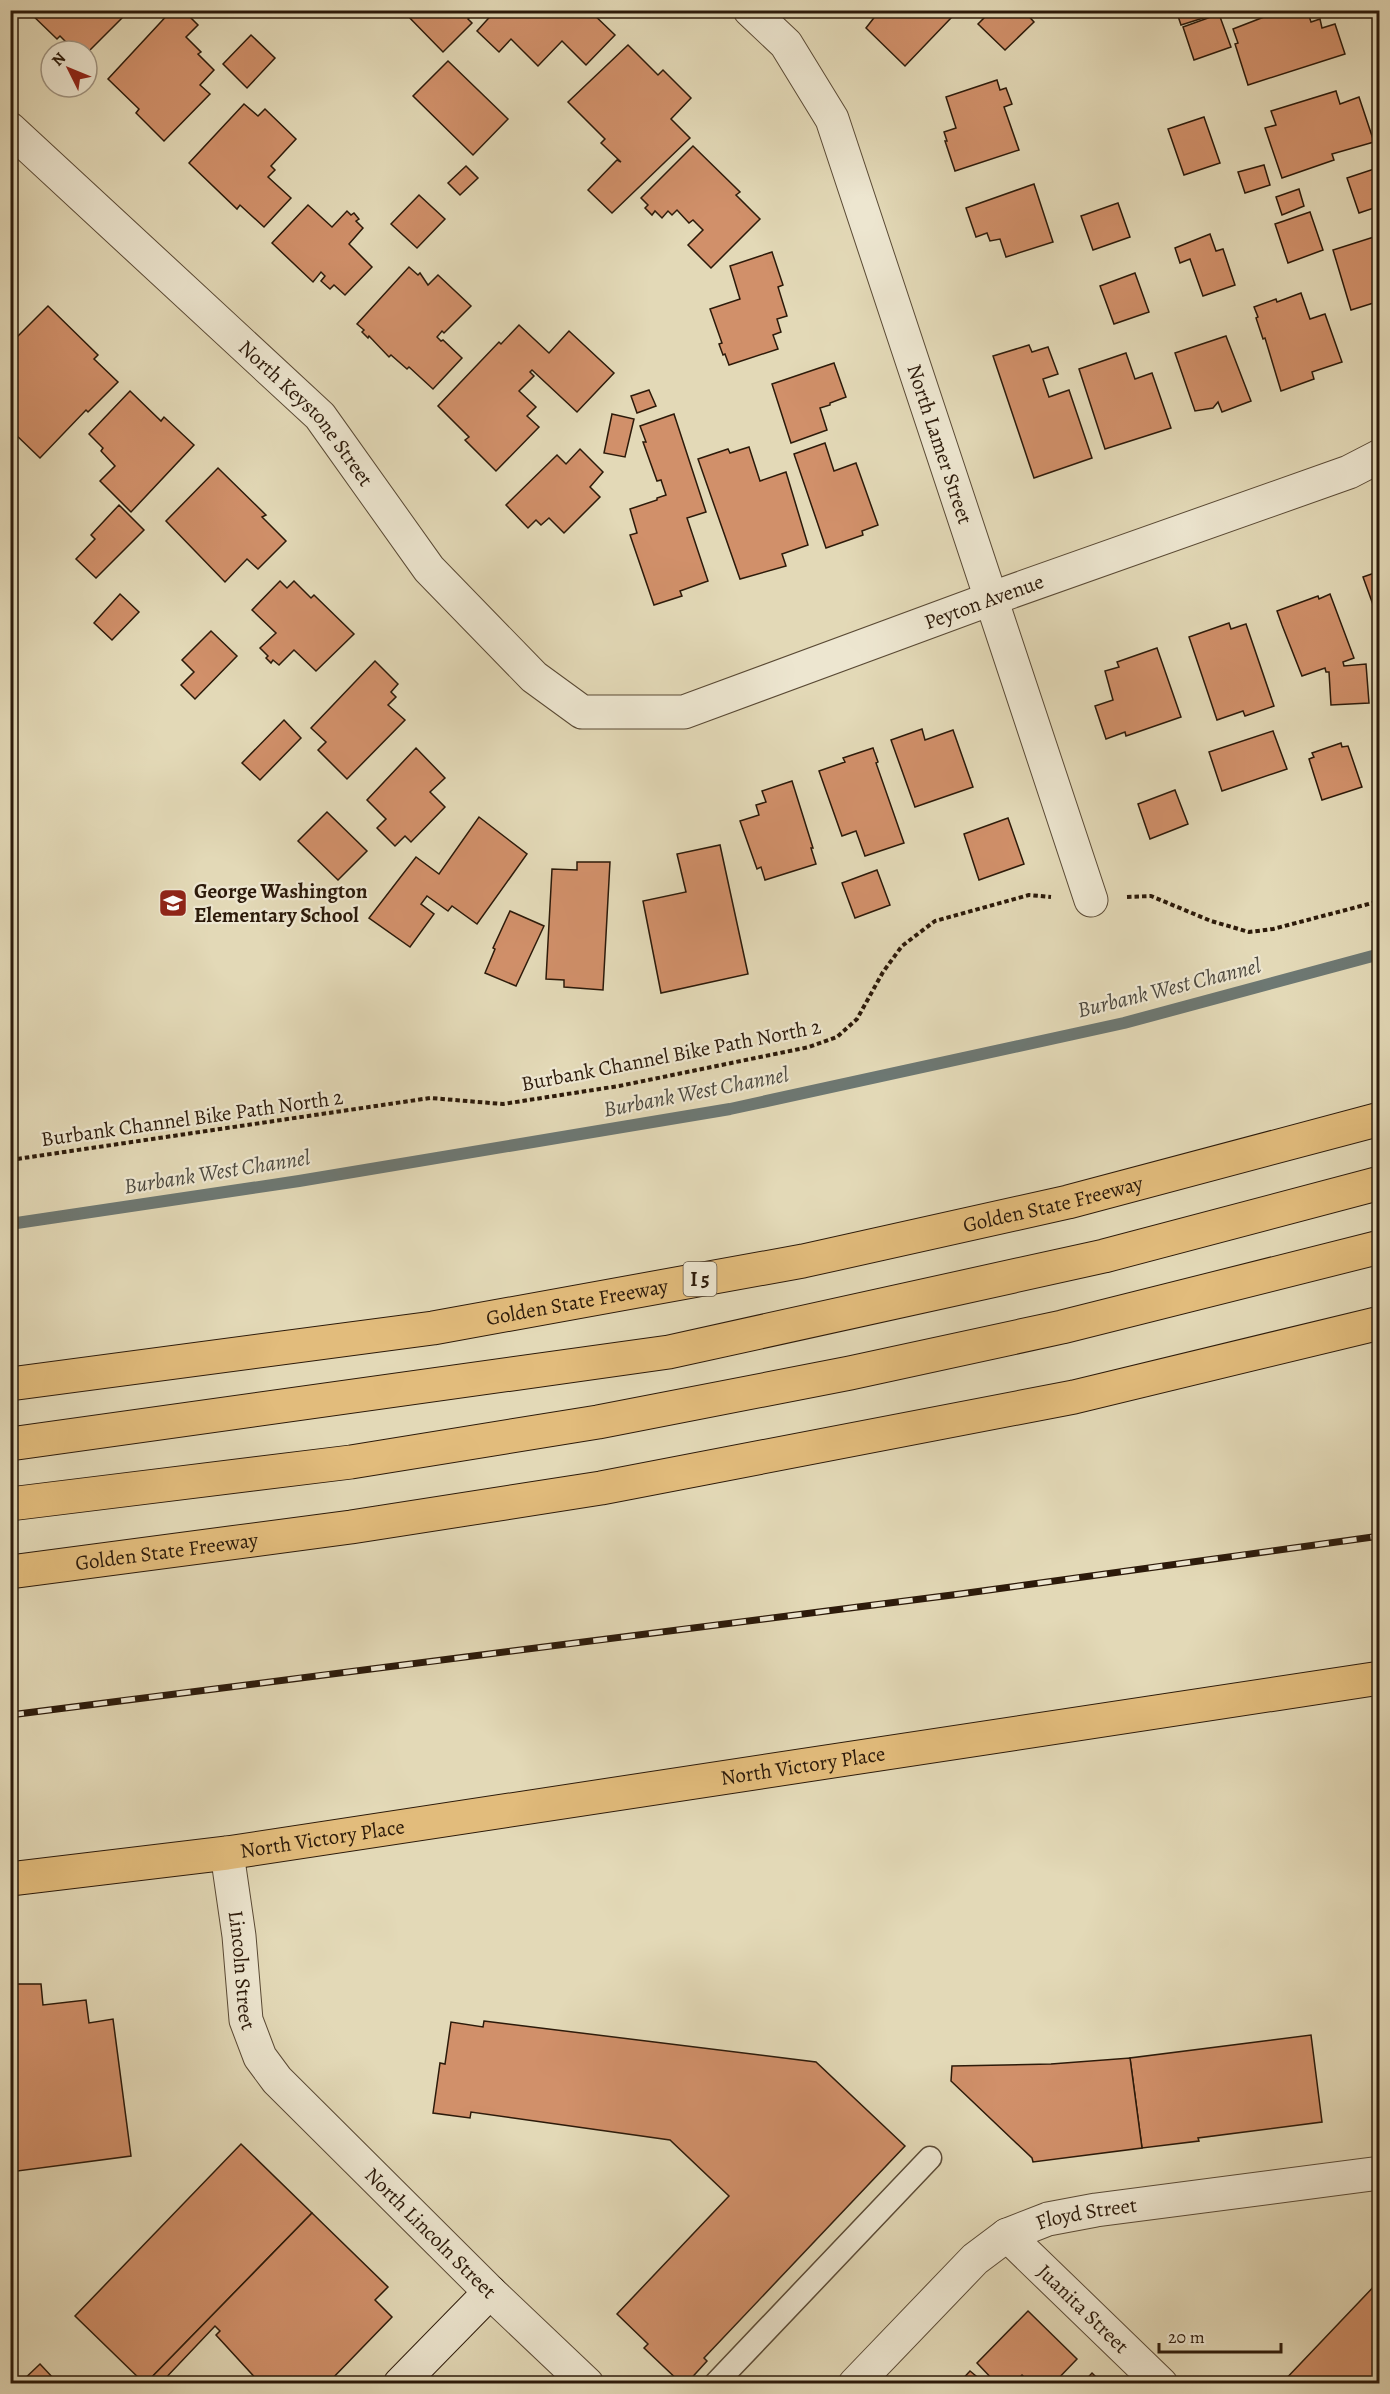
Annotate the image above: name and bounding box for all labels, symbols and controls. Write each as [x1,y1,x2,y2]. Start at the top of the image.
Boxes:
north arrow [39,39,99,99]
text: N [47,47,71,71]
street label: North Keystone Street [233,334,380,492]
street label: North Lamer Street [900,361,979,528]
street label: Peyton Avenue [920,567,1048,636]
place label: George Washington Elementary School [194,877,368,929]
school or university icon: George Washington Elementary School [157,887,189,919]
water label: Burbank West Channel [1074,951,1264,1025]
street label: Burbank Channel Bike Path North 2 [519,1012,823,1098]
water label: Burbank West Channel [601,1059,792,1125]
street label: Burbank Channel Bike Path North 2 [39,1083,345,1153]
water label: Burbank West Channel [122,1142,313,1202]
street label: Golden State Freeway [960,1169,1147,1239]
road number: I 5 [684,1262,716,1296]
street label: Golden State Freeway [484,1272,671,1332]
street label: Golden State Freeway [73,1525,260,1577]
street label: North Victory Place [719,1739,887,1792]
street label: North Victory Place [238,1812,407,1865]
street label: Lincoln Street [221,1909,263,2034]
street label: North Lincoln Street [359,2161,502,2305]
street label: Floyd Street [1031,2191,1139,2237]
street label: Juanita Street [1031,2258,1135,2360]
scale bar [1159,2316,1280,2354]
text: 20 m [1168,2325,1205,2349]

